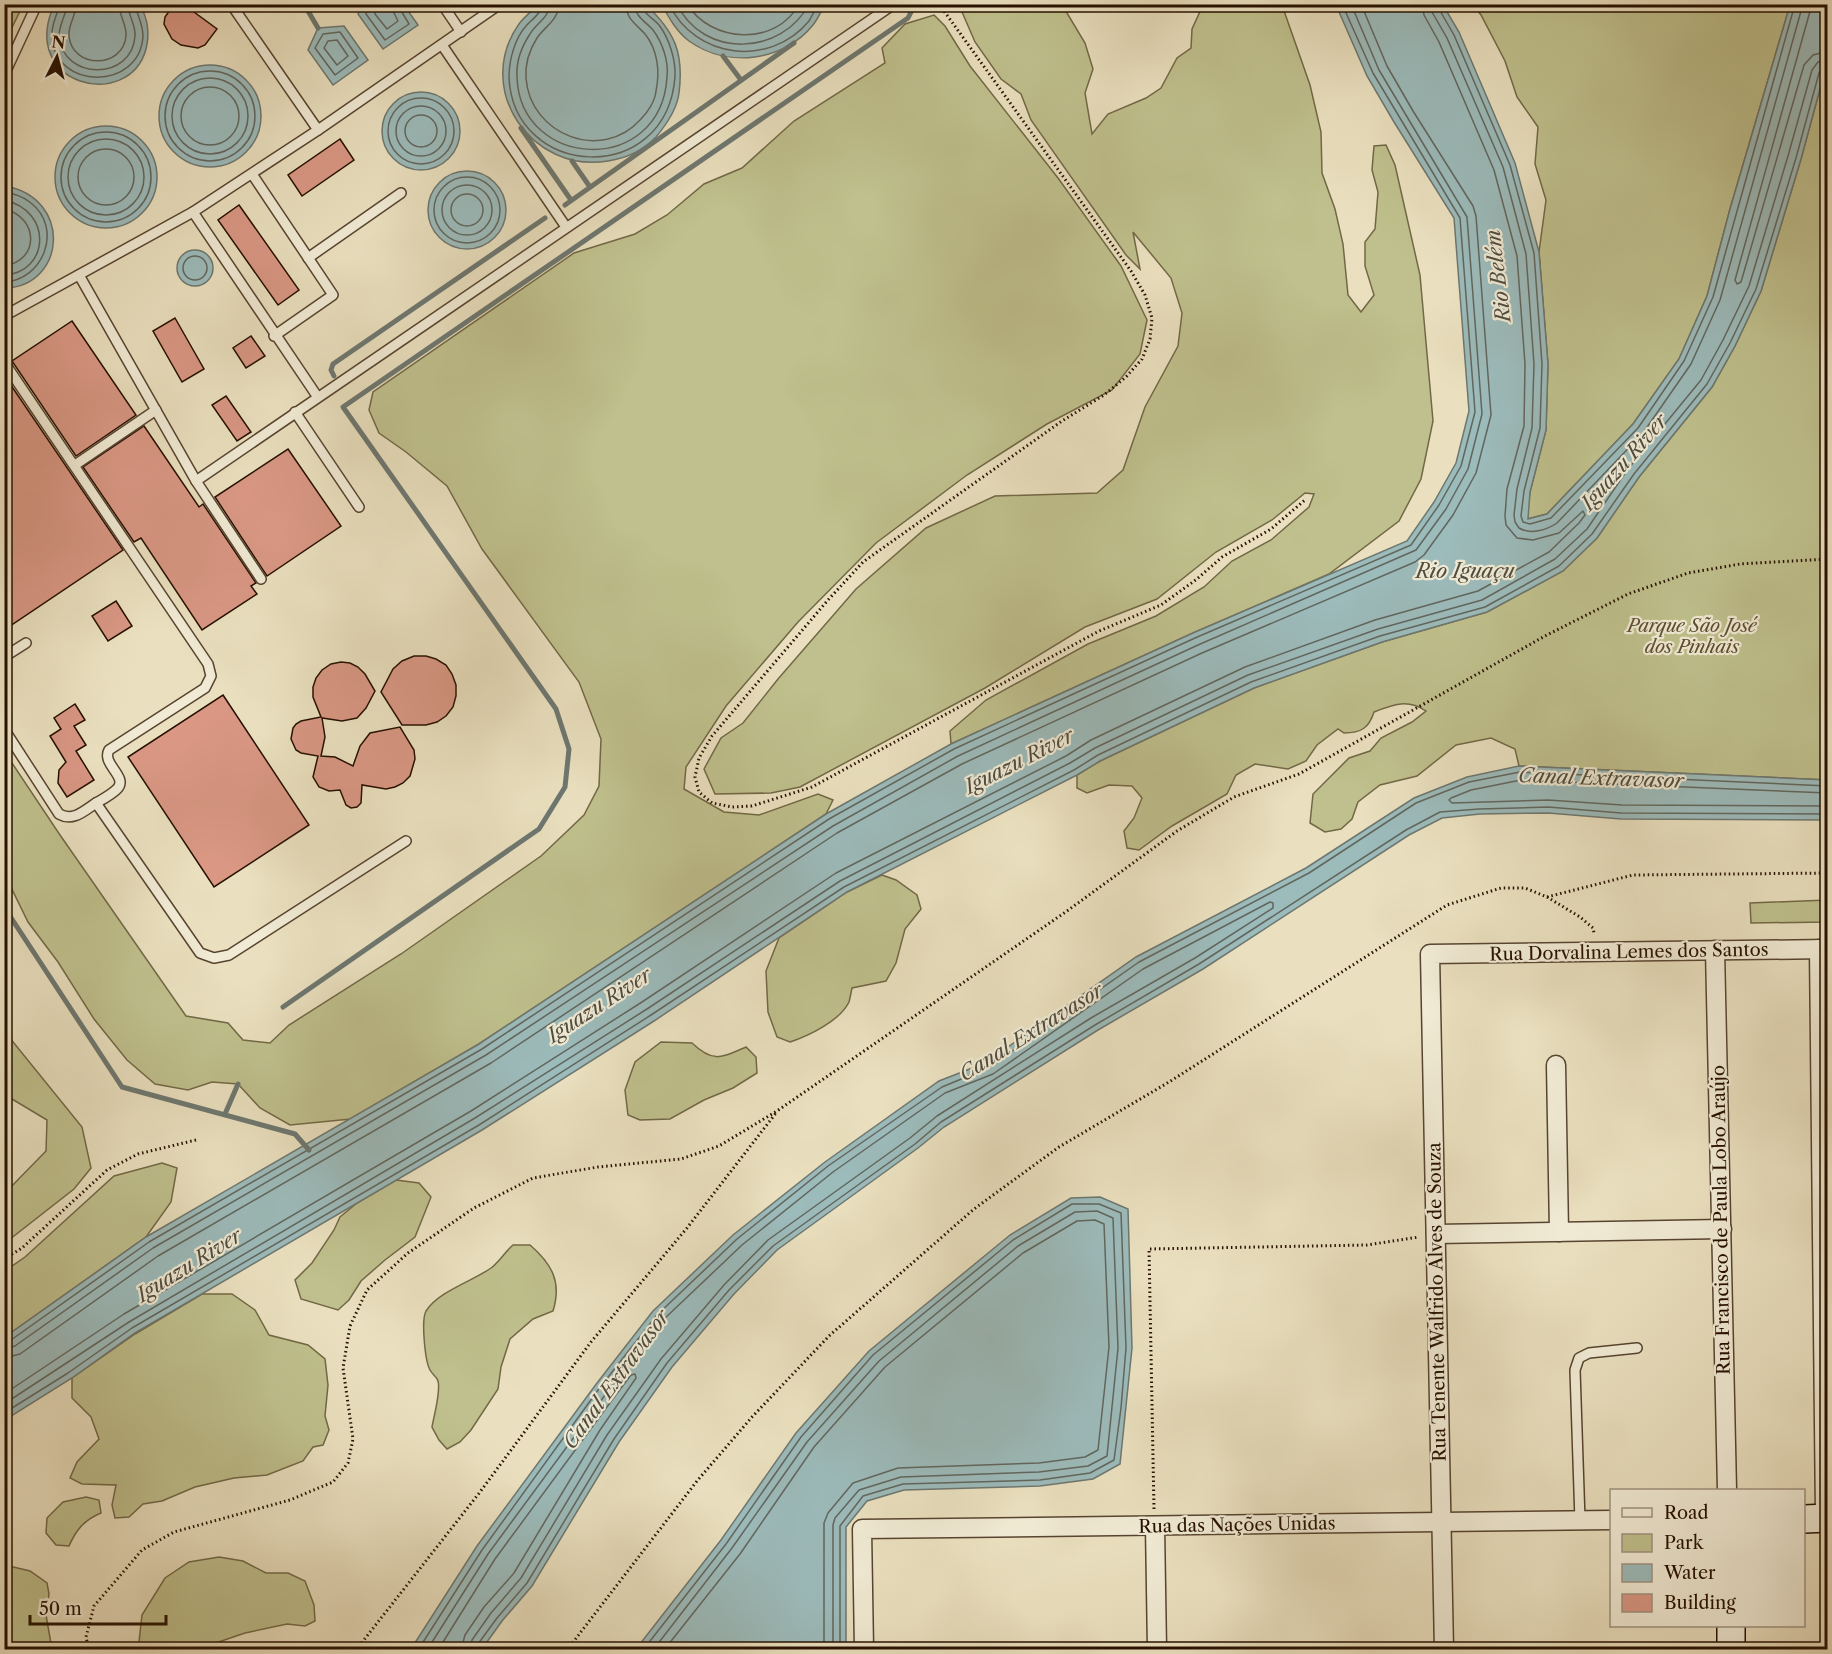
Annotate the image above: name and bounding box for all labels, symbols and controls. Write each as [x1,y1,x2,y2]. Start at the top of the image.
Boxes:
north arrow [27,27,87,87]
text: N [51,31,67,53]
water label: Rio Belém [1480,228,1516,326]
water label: Iguazu River [1574,408,1673,517]
water label: Rio Iguaçu [1414,559,1515,583]
park label: Parque São José dos Pinhais [1625,615,1758,658]
water label: Iguazu River [958,722,1079,800]
water label: Canal Extravasor [1518,763,1686,793]
street label: Rua Dorvalina Lemes dos Santos [1489,939,1769,965]
water label: Iguazu River [541,961,657,1049]
water label: Canal Extravasor [954,977,1109,1086]
street label: Rua Francisco de Paula Lobo Araújo [1707,1065,1735,1375]
street label: Rua Tenente Walfrido Alves de Souza [1423,1142,1451,1462]
water label: Iguazu River [130,1222,247,1308]
water label: Canal Extravasor [558,1304,675,1453]
legend [1610,1489,1805,1627]
text: Road [1664,1502,1709,1524]
street label: Rua das Nações Unidas [1138,1512,1336,1538]
text: Park [1664,1532,1705,1554]
text: Water [1663,1562,1716,1584]
scale bar [30,1588,166,1626]
text: Building [1664,1592,1736,1614]
text: 50 m [39,1598,82,1620]

